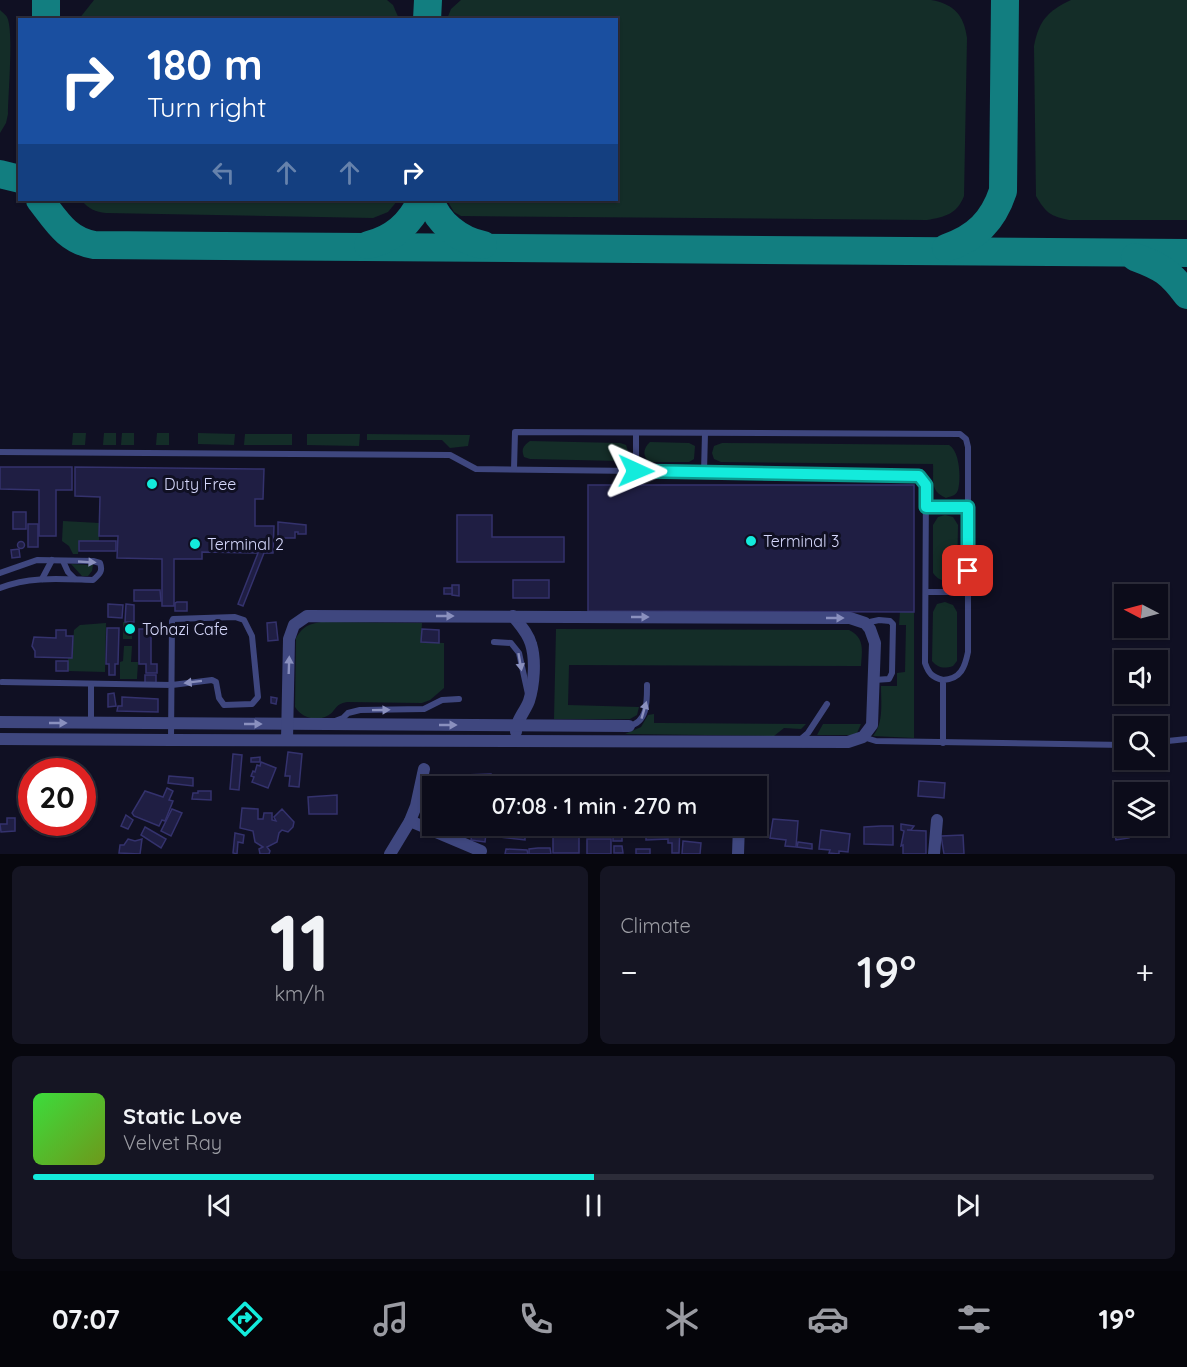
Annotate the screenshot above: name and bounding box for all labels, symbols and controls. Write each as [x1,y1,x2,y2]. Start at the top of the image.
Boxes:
text: 180 m [147,38,263,91]
icon: right [48,42,126,120]
text: Turn right [147,90,266,124]
icon: left [207,156,240,189]
icon: ahead [270,156,303,189]
icon: ahead [333,156,366,189]
icon: right [396,156,429,189]
position arrow [604,439,668,503]
place label: Duty Free [164,474,236,494]
marker: Duty Free [145,477,159,491]
place label: Terminal 3 [763,531,839,551]
place label: Terminal 2 [207,534,284,554]
marker: Terminal 3 [744,534,758,548]
marker: Terminal 2 [188,537,202,551]
pin [942,545,993,596]
icon: arrive [951,554,984,587]
one-way arrow [77,557,96,566]
north arrow [1114,584,1168,638]
map controls [1114,584,1168,836]
one-way arrow [435,611,454,621]
one-way arrow [630,612,649,622]
one-way arrow [825,613,844,623]
place label: Tohazi Cafe [142,619,228,639]
marker: Tohazi Cafe [123,622,137,636]
button: sound [1114,650,1168,704]
one-way arrow [516,653,525,672]
one-way arrow [284,656,293,675]
one-way arrow [184,678,203,687]
one-way arrow [640,700,649,718]
one-way arrow [372,705,391,715]
button: search [1114,716,1168,770]
one-way arrow [49,718,68,728]
one-way arrow [244,719,263,728]
one-way arrow [439,720,458,729]
speed limit sign: 20 [18,758,96,836]
button: layers [1114,782,1168,836]
text: 07:08 · 1 min · 270 m [492,792,697,820]
text: 11 [269,893,330,991]
text: Climate [621,913,691,938]
text: 19° [857,943,916,999]
text: − [621,951,638,992]
text: + [1135,951,1154,992]
text: km/h [274,981,325,1006]
text: Static Love [123,1102,242,1130]
text: Velvet Ray [123,1130,222,1155]
icon: previous [203,1189,236,1222]
icon: pause [577,1189,610,1222]
icon: next [951,1189,984,1222]
icon: directions [224,1298,266,1340]
icon: music [370,1298,412,1340]
icon: phone [515,1298,557,1340]
icon: climate [661,1298,703,1340]
icon: car [807,1298,849,1340]
icon: filters [953,1298,995,1340]
text: 07:07 [52,1302,120,1336]
text: 19° [1099,1302,1135,1336]

